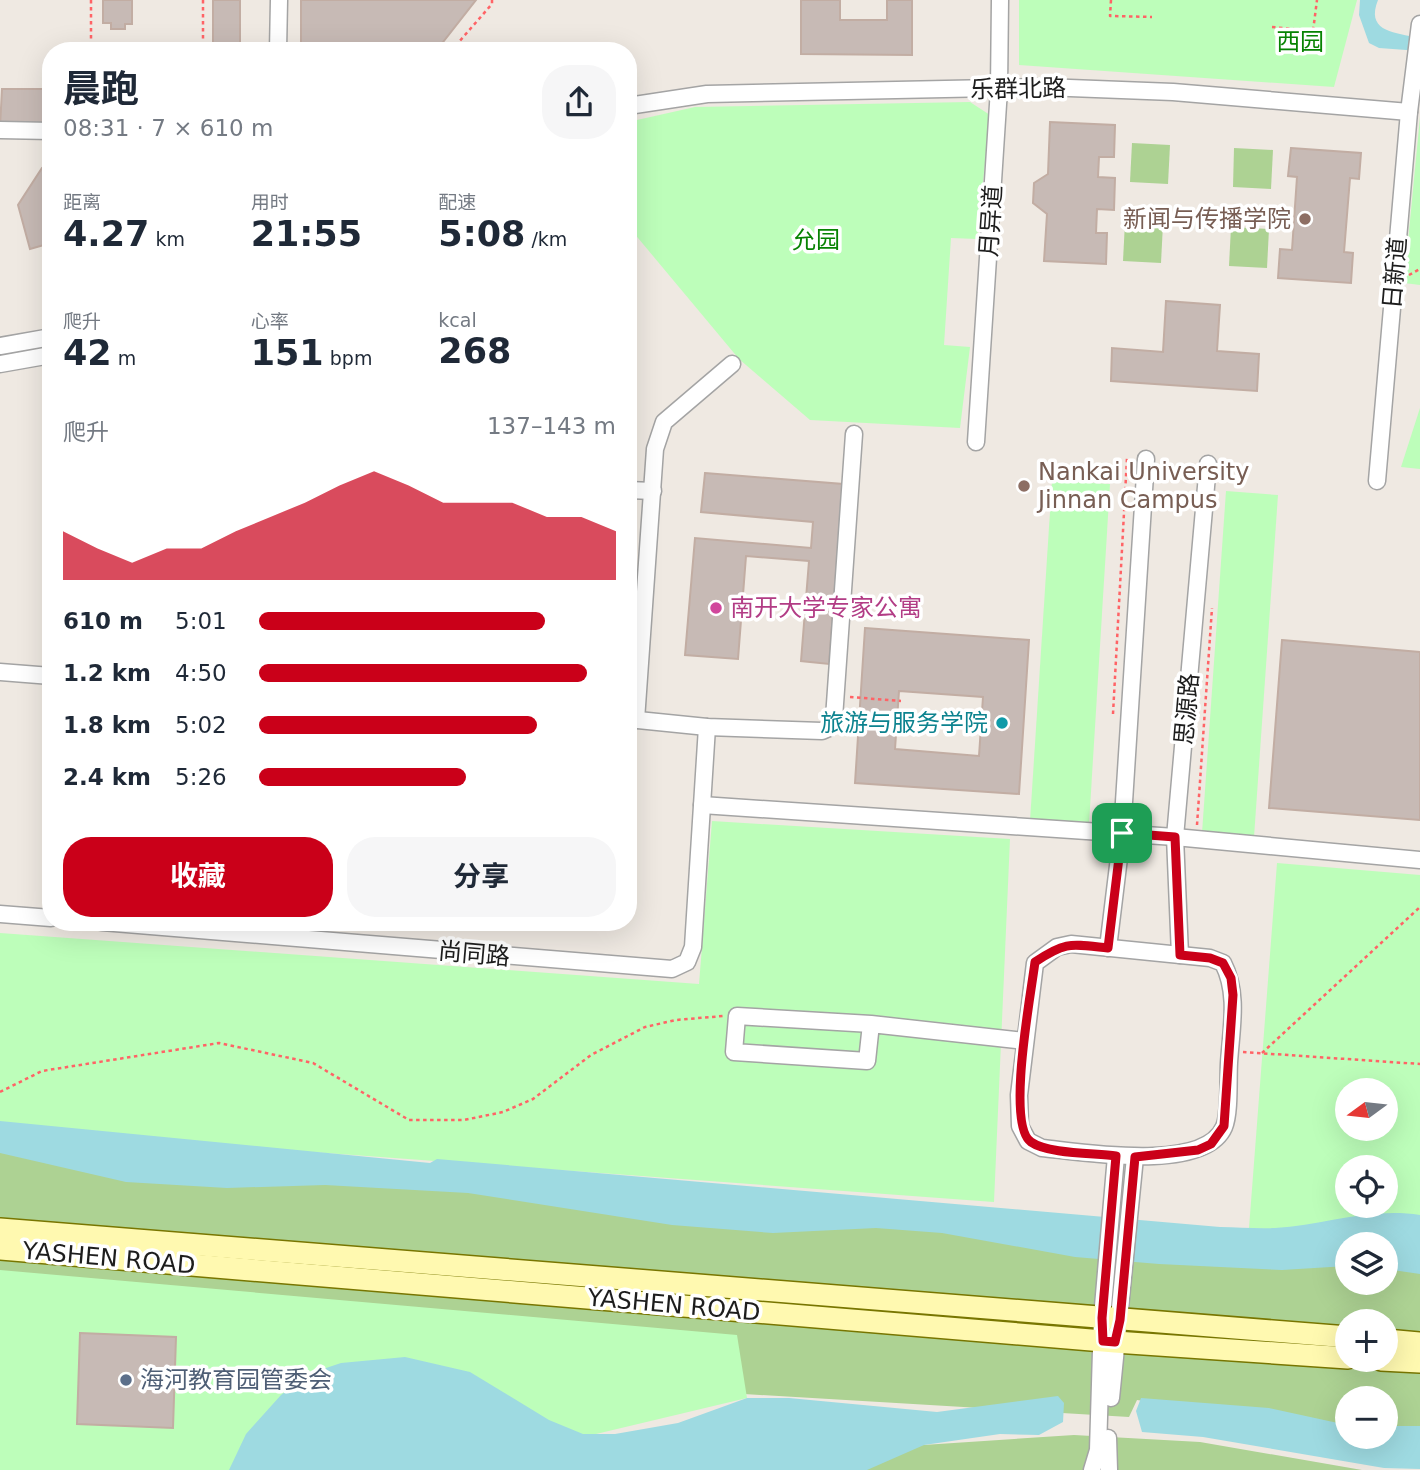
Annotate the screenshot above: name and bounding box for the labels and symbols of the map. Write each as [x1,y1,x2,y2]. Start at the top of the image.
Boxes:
park label: 西园 [1276,28,1324,56]
street label: 乐群北路 [970,74,1066,104]
street label: 月异道 [975,184,1007,258]
place label: 新闻与传播学院 [1123,205,1291,233]
marker: 新闻与传播学院 [1297,211,1313,227]
park label: 允园 [792,226,840,254]
street label: 日新道 [1378,236,1412,310]
place label: Nankai University Jinnan Campus [1036,458,1249,514]
marker: Nankai University Jinnan Campus [1016,478,1032,494]
place label: 南开大学专家公寓 [730,594,922,622]
marker: 南开大学专家公寓 [708,600,724,616]
street label: 思源路 [1170,672,1204,746]
place label: 旅游与服务学院 [820,709,988,737]
marker: 旅游与服务学院 [994,715,1010,731]
pin [1092,803,1152,863]
street label: 尚同路 [437,937,511,971]
north arrow [1335,1078,1398,1141]
street label: YASHEN ROAD [20,1236,197,1279]
street label: YASHEN ROAD [585,1283,762,1326]
place label: 海河教育园管委会 [140,1366,332,1394]
marker: 海河教育园管委会 [118,1372,134,1388]

